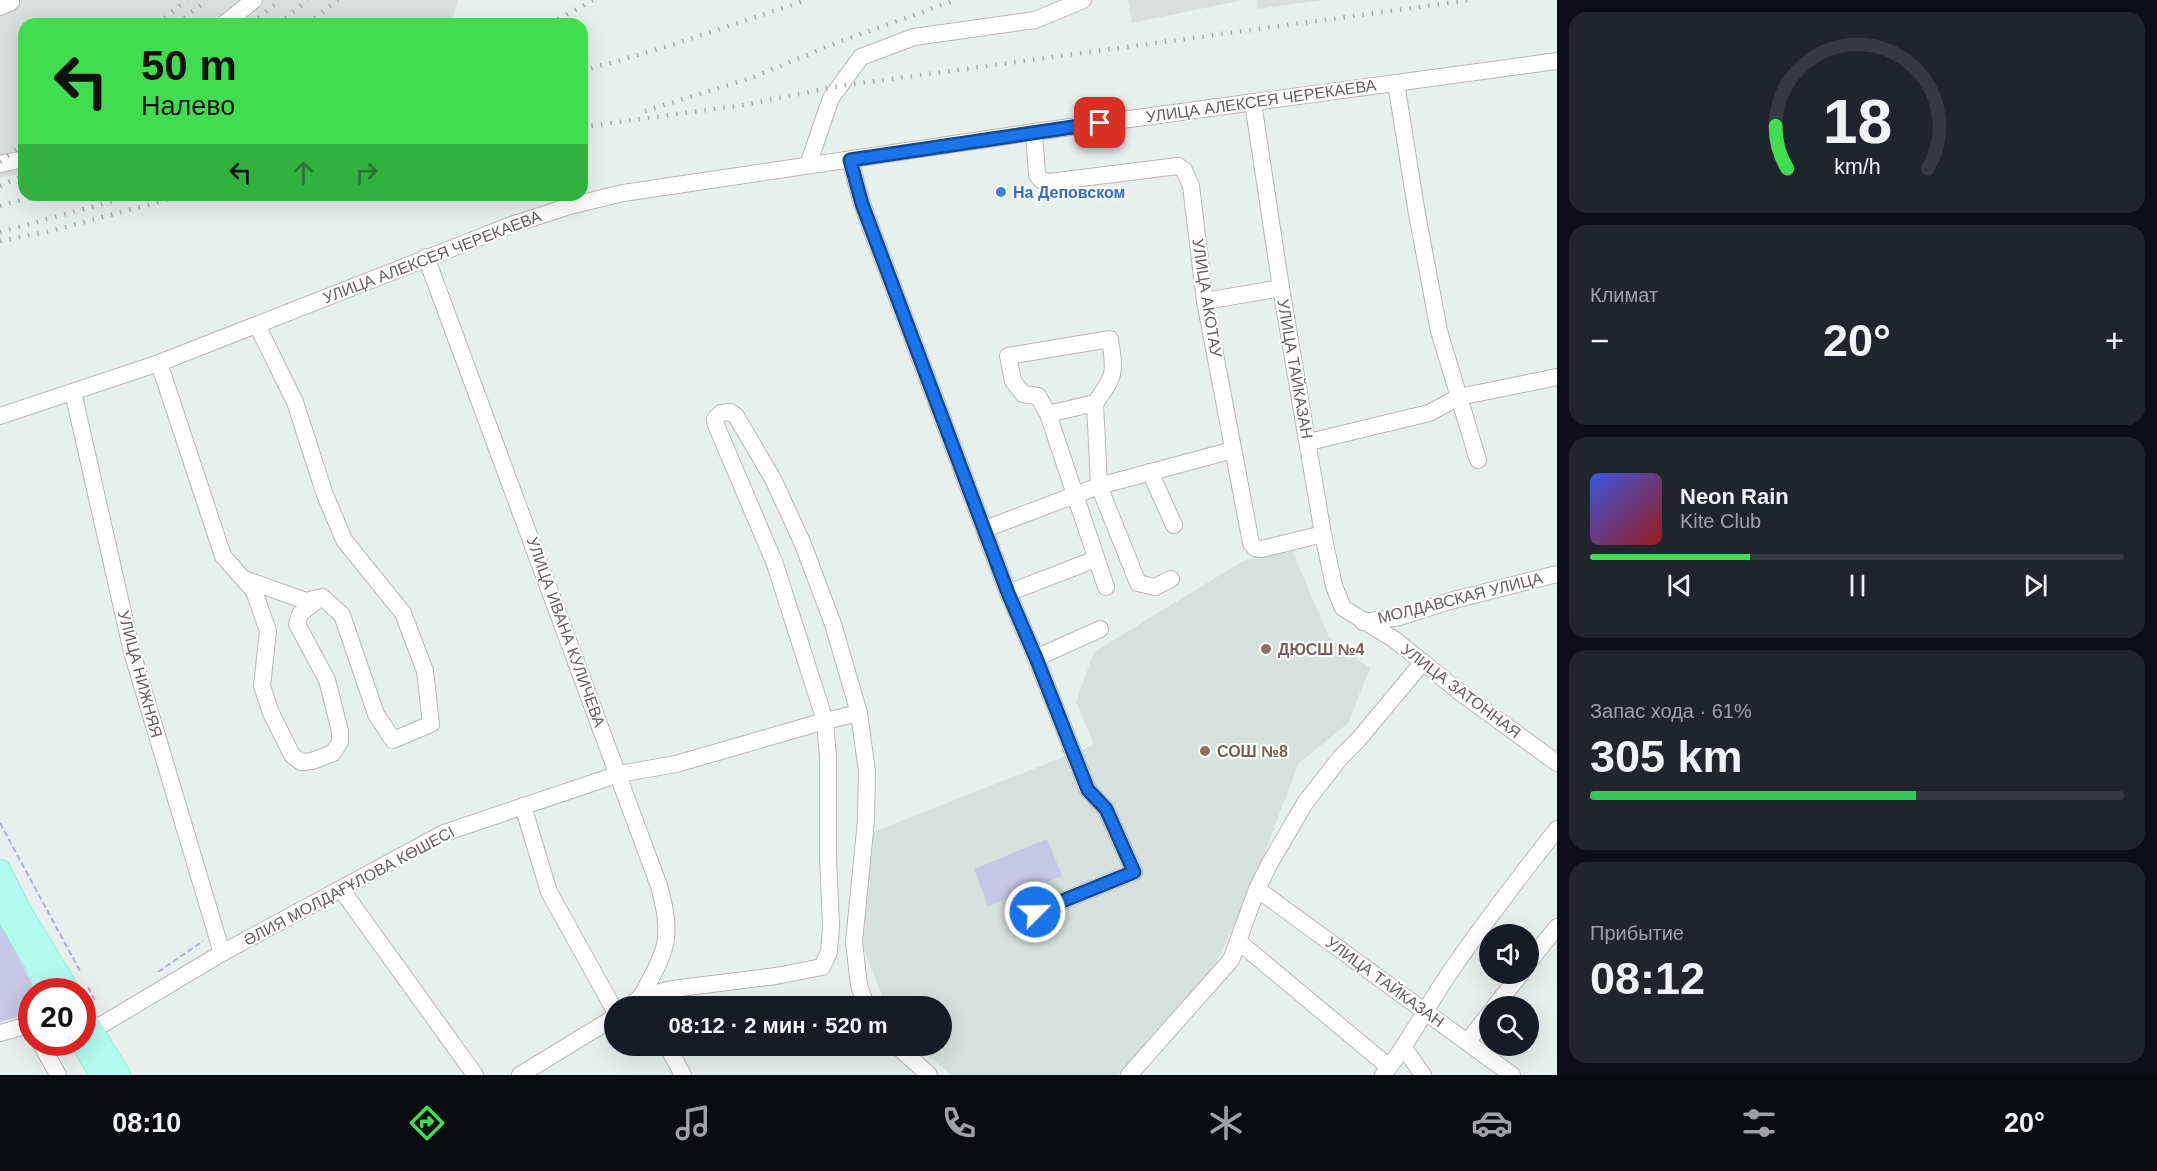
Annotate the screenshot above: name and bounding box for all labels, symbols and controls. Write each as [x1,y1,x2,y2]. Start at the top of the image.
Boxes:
icon: left [42,42,120,120]
text: 50 m [141,42,237,89]
street label: УЛИЦА АЛЕКСЕЯ ЧЕРЕКАЕВА [1145,76,1378,126]
text: 18 [1822,87,1892,156]
text: Налево [141,91,235,121]
pin [1074,97,1125,148]
icon: arrive [1083,106,1116,139]
icon: left [224,156,257,189]
icon: ahead [287,156,320,189]
icon: right [350,156,383,189]
text: km/h [1834,156,1880,180]
place label: На Деповском [1013,184,1125,201]
marker: На Деповском [994,185,1008,199]
street label: УЛИЦА АЛЕКСЕЯ ЧЕРЕКАЕВА [321,207,544,307]
street label: УЛИЦА АКОТАУ [1189,237,1225,360]
text: Климат [1590,284,1658,306]
street label: УЛИЦА ТАЙКАЗАН [1274,298,1317,440]
text: 20° [1823,315,1891,366]
text: − [1590,322,1609,359]
text: + [2105,322,2124,359]
text: Neon Rain [1680,484,1789,509]
text: Kite Club [1680,510,1761,532]
street label: УЛИЦА ИВАНА КУЛИЧЕВА [524,535,608,730]
street label: МОЛДАВСКАЯ УЛИЦА [1376,569,1545,627]
icon: previous [1663,569,1696,602]
icon: pause [1841,569,1874,602]
icon: next [2019,569,2052,602]
street label: УЛИЦА НИЖНЯЯ [115,608,165,740]
place label: ДЮСШ №4 [1278,641,1365,658]
street label: УЛИЦА ЗАТОННАЯ [1398,641,1524,741]
marker: ДЮСШ №4 [1259,642,1273,656]
text: Запас хода · 61% [1590,700,1752,722]
text: 305 km [1590,731,1743,782]
place label: СОШ №8 [1217,743,1288,760]
marker: СОШ №8 [1198,744,1212,758]
street label: ӘЛИЯ МОЛДАҒҰЛОВА КӨШЕСІ [241,823,457,949]
position arrow [1003,880,1067,944]
text: Прибытие [1590,922,1684,944]
map controls [1479,924,1539,1056]
button: sound [1479,924,1539,984]
street label: УЛИЦА ТАЙКАЗАН [1323,933,1448,1031]
text: 08:12 [1590,953,1705,1004]
speed limit sign: 20 [18,978,96,1056]
button: search [1479,996,1539,1056]
text: 08:12 · 2 мин · 520 m [668,1013,888,1038]
icon: directions [406,1102,448,1144]
icon: music [672,1102,714,1144]
icon: phone [938,1102,980,1144]
icon: climate [1205,1102,1247,1144]
icon: car [1471,1102,1513,1144]
icon: filters [1738,1102,1780,1144]
text: 08:10 [112,1108,181,1138]
text: 20° [2004,1108,2045,1138]

